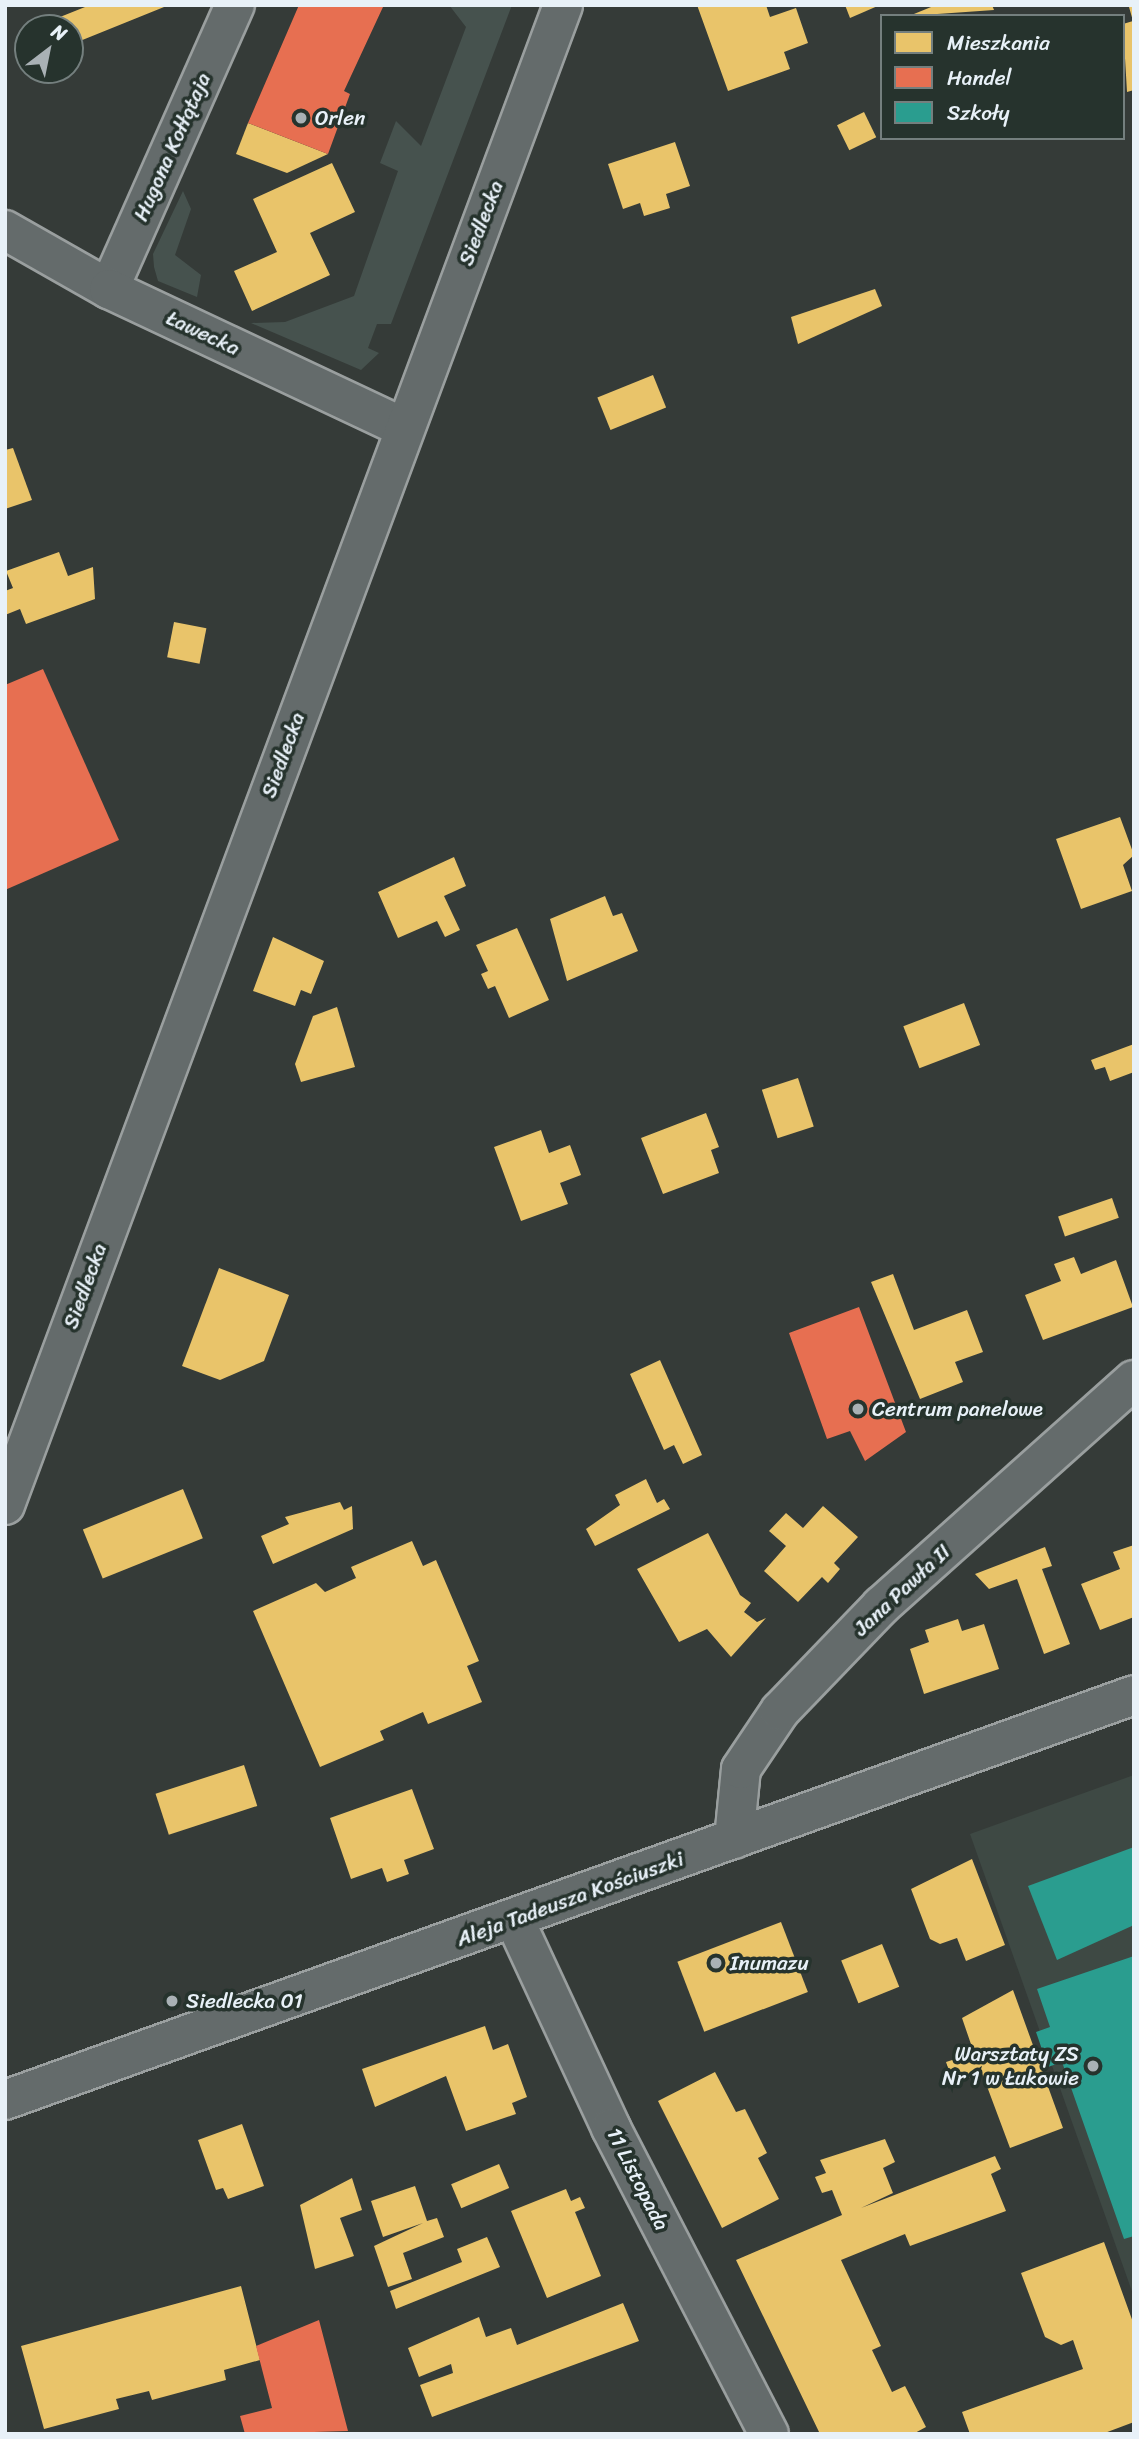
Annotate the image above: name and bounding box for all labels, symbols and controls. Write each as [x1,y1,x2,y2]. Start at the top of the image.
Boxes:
north arrow [14,14,84,84]
legend [880,14,1125,140]
text: N [45,15,74,50]
text: Mieszkania [947,24,1050,62]
text: Handel [947,59,1012,97]
street label: Hugona Kołłątaja [128,69,216,225]
text: Szkoły [947,94,1010,132]
place label: Orlen [315,105,365,131]
marker: Orlen [293,110,309,126]
street label: Siedlecka [453,177,509,269]
street label: Ławecka [162,305,244,361]
street label: Siedlecka [256,709,310,801]
street label: Siedlecka [58,1240,112,1332]
place label: Centrum panelowe [872,1396,1043,1422]
marker: Centrum panelowe [850,1401,866,1417]
street label: Jana Pawła II [848,1539,956,1641]
street label: Aleja Tadeusza Kościuszki [453,1846,687,1952]
place label: Inumazu [730,1950,809,1976]
marker: Inumazu [708,1955,724,1971]
place label: Siedlecka 01 [186,1988,303,2014]
marker: Siedlecka 01 [164,1993,180,2009]
place label: Warsztaty ZS Nr 1 w Łukowie [942,2041,1079,2091]
marker: Warsztaty ZS Nr 1 w Łukowie [1085,2058,1101,2074]
street label: 11 Listopada [601,2124,675,2234]

